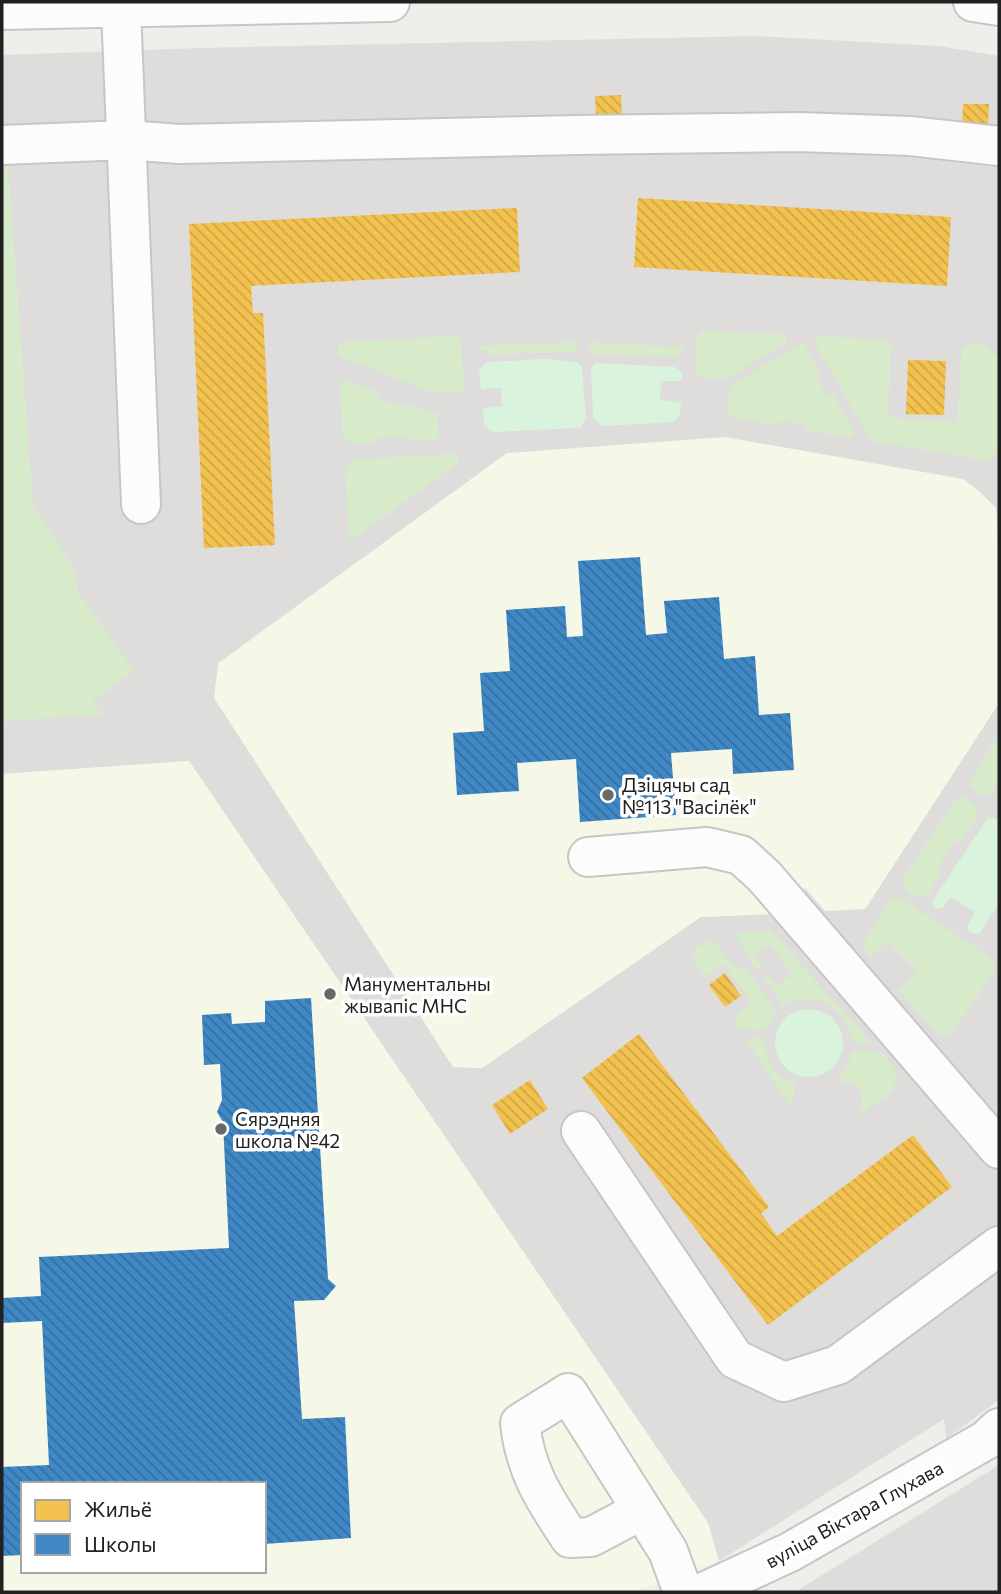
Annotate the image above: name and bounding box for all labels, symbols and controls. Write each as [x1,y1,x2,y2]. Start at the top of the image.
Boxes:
place label: Дзіцячы сад №113 "Васілёк" [622,773,757,818]
marker: Дзіцячы сад №113 "Васілёк" [600,787,616,803]
place label: Манументальны жывапіс МНС [344,972,491,1017]
marker: Манументальны жывапіс МНС [322,986,338,1002]
place label: Сярэдняя школа №42 [235,1107,340,1152]
marker: Сярэдняя школа №42 [213,1121,229,1137]
street label: вуліца Віктара Глухава [761,1455,947,1573]
legend [21,1482,266,1573]
text: Жильё [84,1496,152,1521]
text: Школы [84,1531,156,1556]

